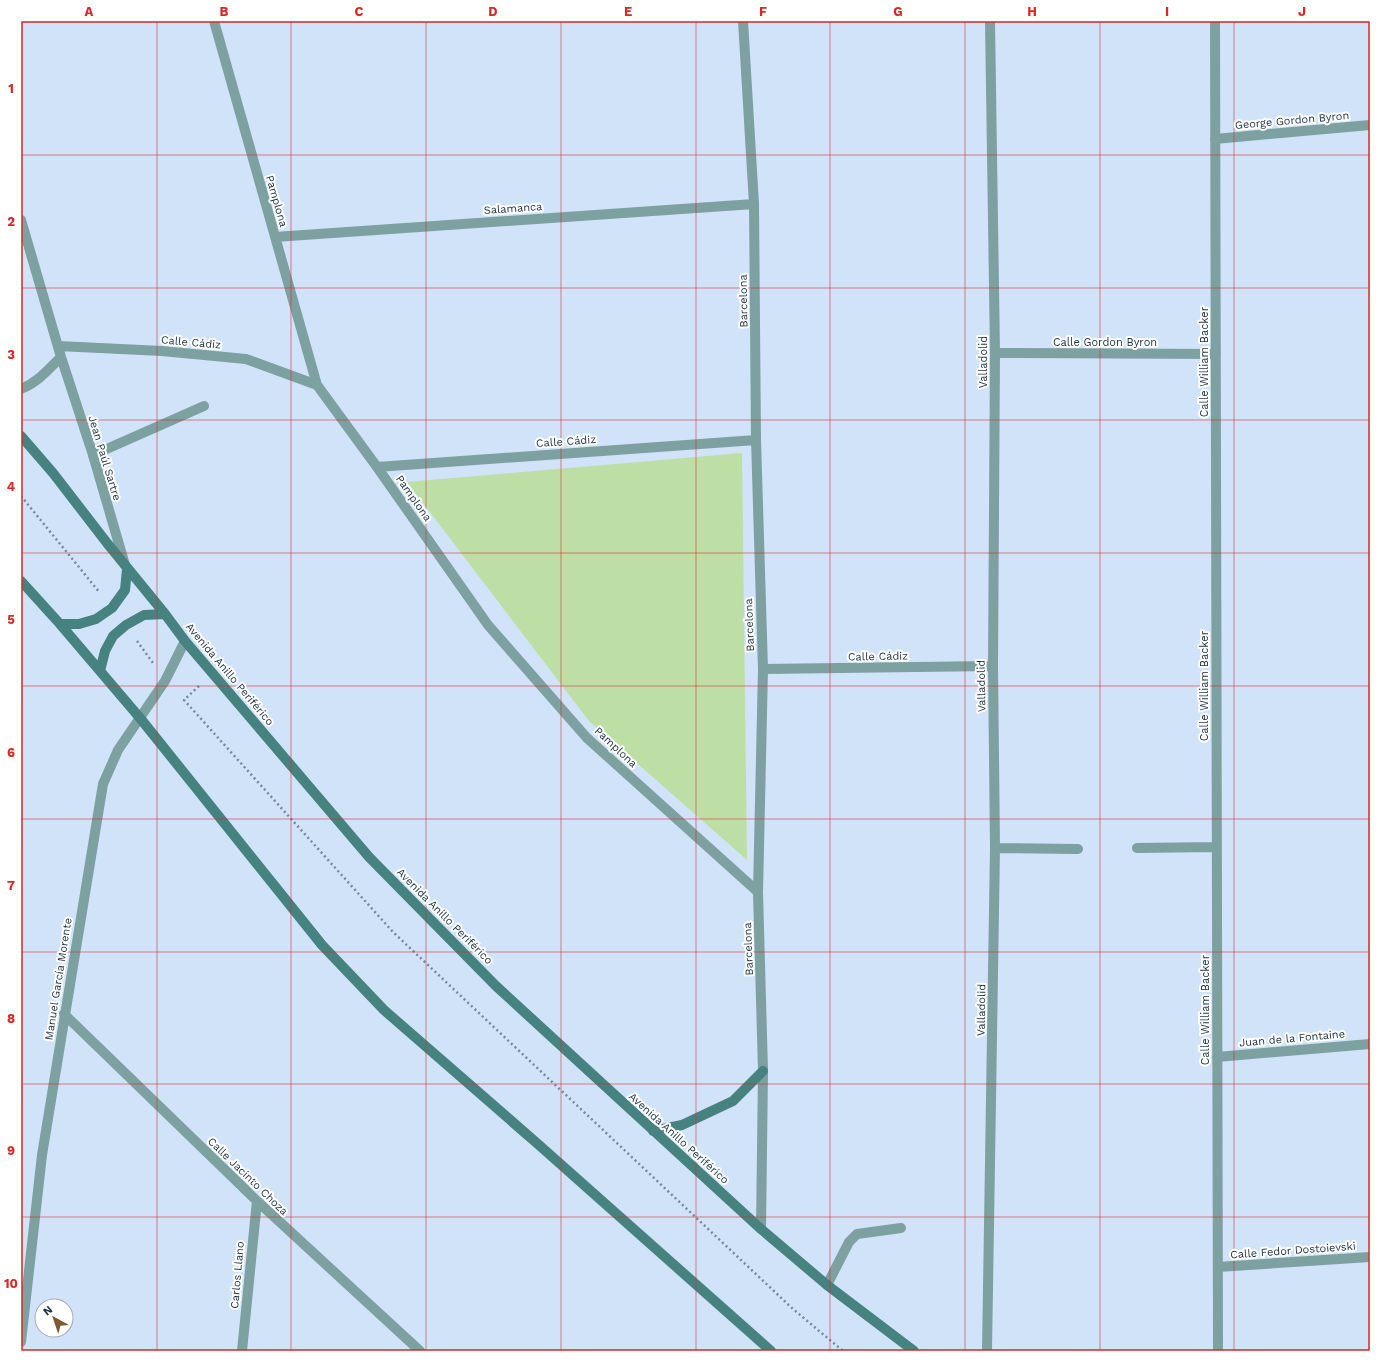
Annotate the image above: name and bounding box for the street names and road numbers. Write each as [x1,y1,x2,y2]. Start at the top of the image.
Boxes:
street label: George Gordon Byron [1234,109,1350,132]
street label: Pamplona [263,174,290,229]
street label: Salamanca [483,200,543,217]
street label: Barcelona [737,274,750,328]
street label: Calle William Backer [1198,306,1211,417]
street label: Calle Cádiz [160,333,222,352]
street label: Valladolid [977,336,990,388]
street label: Calle Gordon Byron [1053,336,1157,349]
street label: Jean Paúl Sartre [85,414,124,502]
street label: Calle Cádiz [536,433,597,450]
street label: Pamplona [393,473,434,524]
street label: Barcelona [742,598,757,652]
street label: Avenida Anillo Periférico [183,620,276,728]
street label: Calle William Backer [1198,630,1211,741]
street label: Calle Cádiz [848,649,908,664]
street label: Valladolid [975,660,988,712]
street label: Pamplona [592,724,640,770]
street label: Avenida Anillo Periférico [394,866,495,967]
street label: Manuel García Morente [42,917,75,1041]
street label: Barcelona [741,922,756,976]
street label: Calle William Backer [1199,954,1212,1065]
street label: Valladolid [975,984,988,1036]
street label: Juan de la Fontaine [1239,1027,1345,1050]
street label: Avenida Anillo Periférico [626,1090,731,1187]
street label: Calle Jacinto Choza [205,1135,290,1218]
street label: Calle Fedor Dostoievski [1230,1240,1356,1261]
street label: Carlos Llano [228,1241,247,1309]

